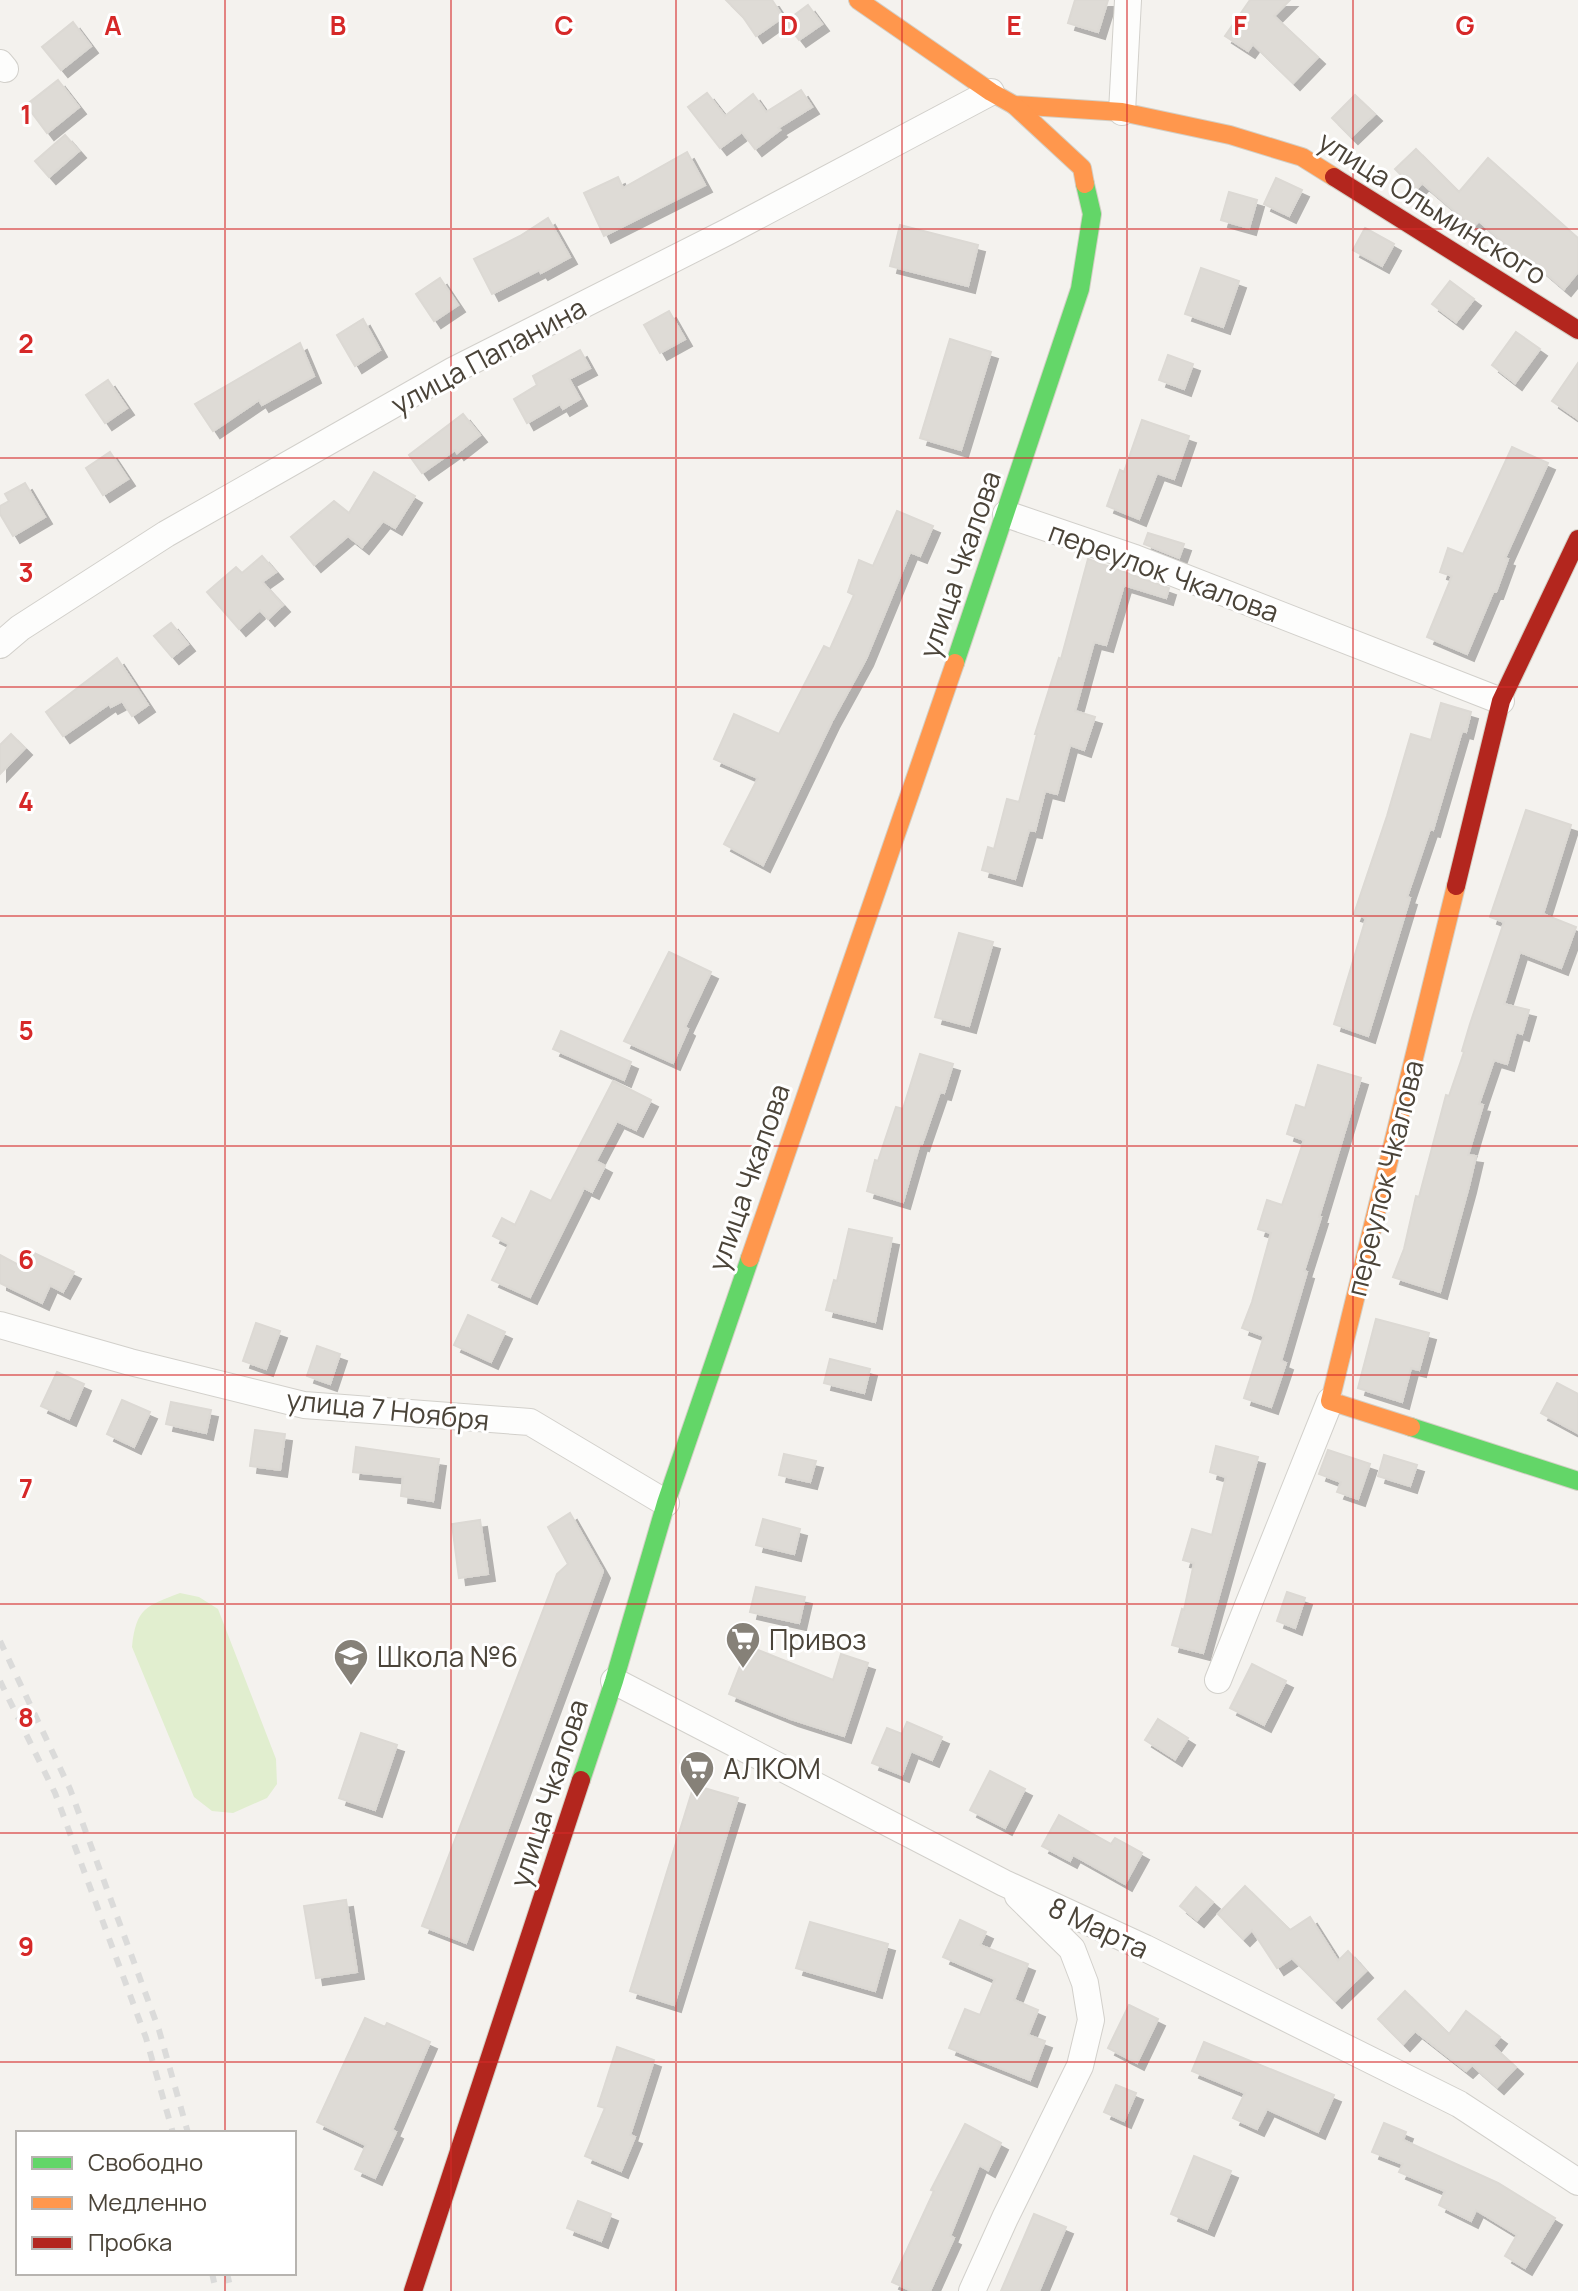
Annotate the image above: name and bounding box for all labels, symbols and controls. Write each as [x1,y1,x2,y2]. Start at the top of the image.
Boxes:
text: A [104,7,122,43]
text: B [330,7,346,43]
text: C [554,7,574,43]
text: D [780,7,798,43]
text: E [1006,7,1022,43]
text: F [1233,7,1247,43]
text: G [1455,7,1475,43]
text: 1 [20,96,32,132]
street label: улица Ольминского [1311,121,1555,293]
street label: улица Папанина [384,288,592,422]
text: 2 [18,325,34,361]
street label: улица Чкалова [909,465,1009,663]
street label: переулок Чкалова [1044,512,1284,630]
text: 3 [18,554,34,590]
text: 4 [18,783,34,819]
text: 5 [18,1012,34,1048]
street label: переулок Чкалова [1336,1056,1432,1300]
street label: улица Чкалова [698,1078,798,1276]
text: 6 [18,1241,34,1277]
street label: улица 7 Ноября [285,1379,491,1439]
text: 7 [19,1470,33,1506]
supermarket icon: Привоз [724,1620,762,1670]
place label: Привоз [769,1620,866,1658]
school or university icon: Школа №6 [332,1637,370,1687]
place label: Школа №6 [377,1637,518,1675]
street label: улица Чкалова [500,1694,596,1892]
text: 8 [18,1699,34,1735]
supermarket icon: АЛКОМ [678,1749,716,1799]
place label: АЛКОМ [723,1749,821,1787]
street label: 8 Марта [1043,1887,1155,1967]
text: 9 [18,1928,34,1964]
legend [16,2131,296,2275]
text: Свободно [88,2145,203,2178]
text: Медленно [88,2185,207,2218]
text: Пробка [88,2225,172,2258]

